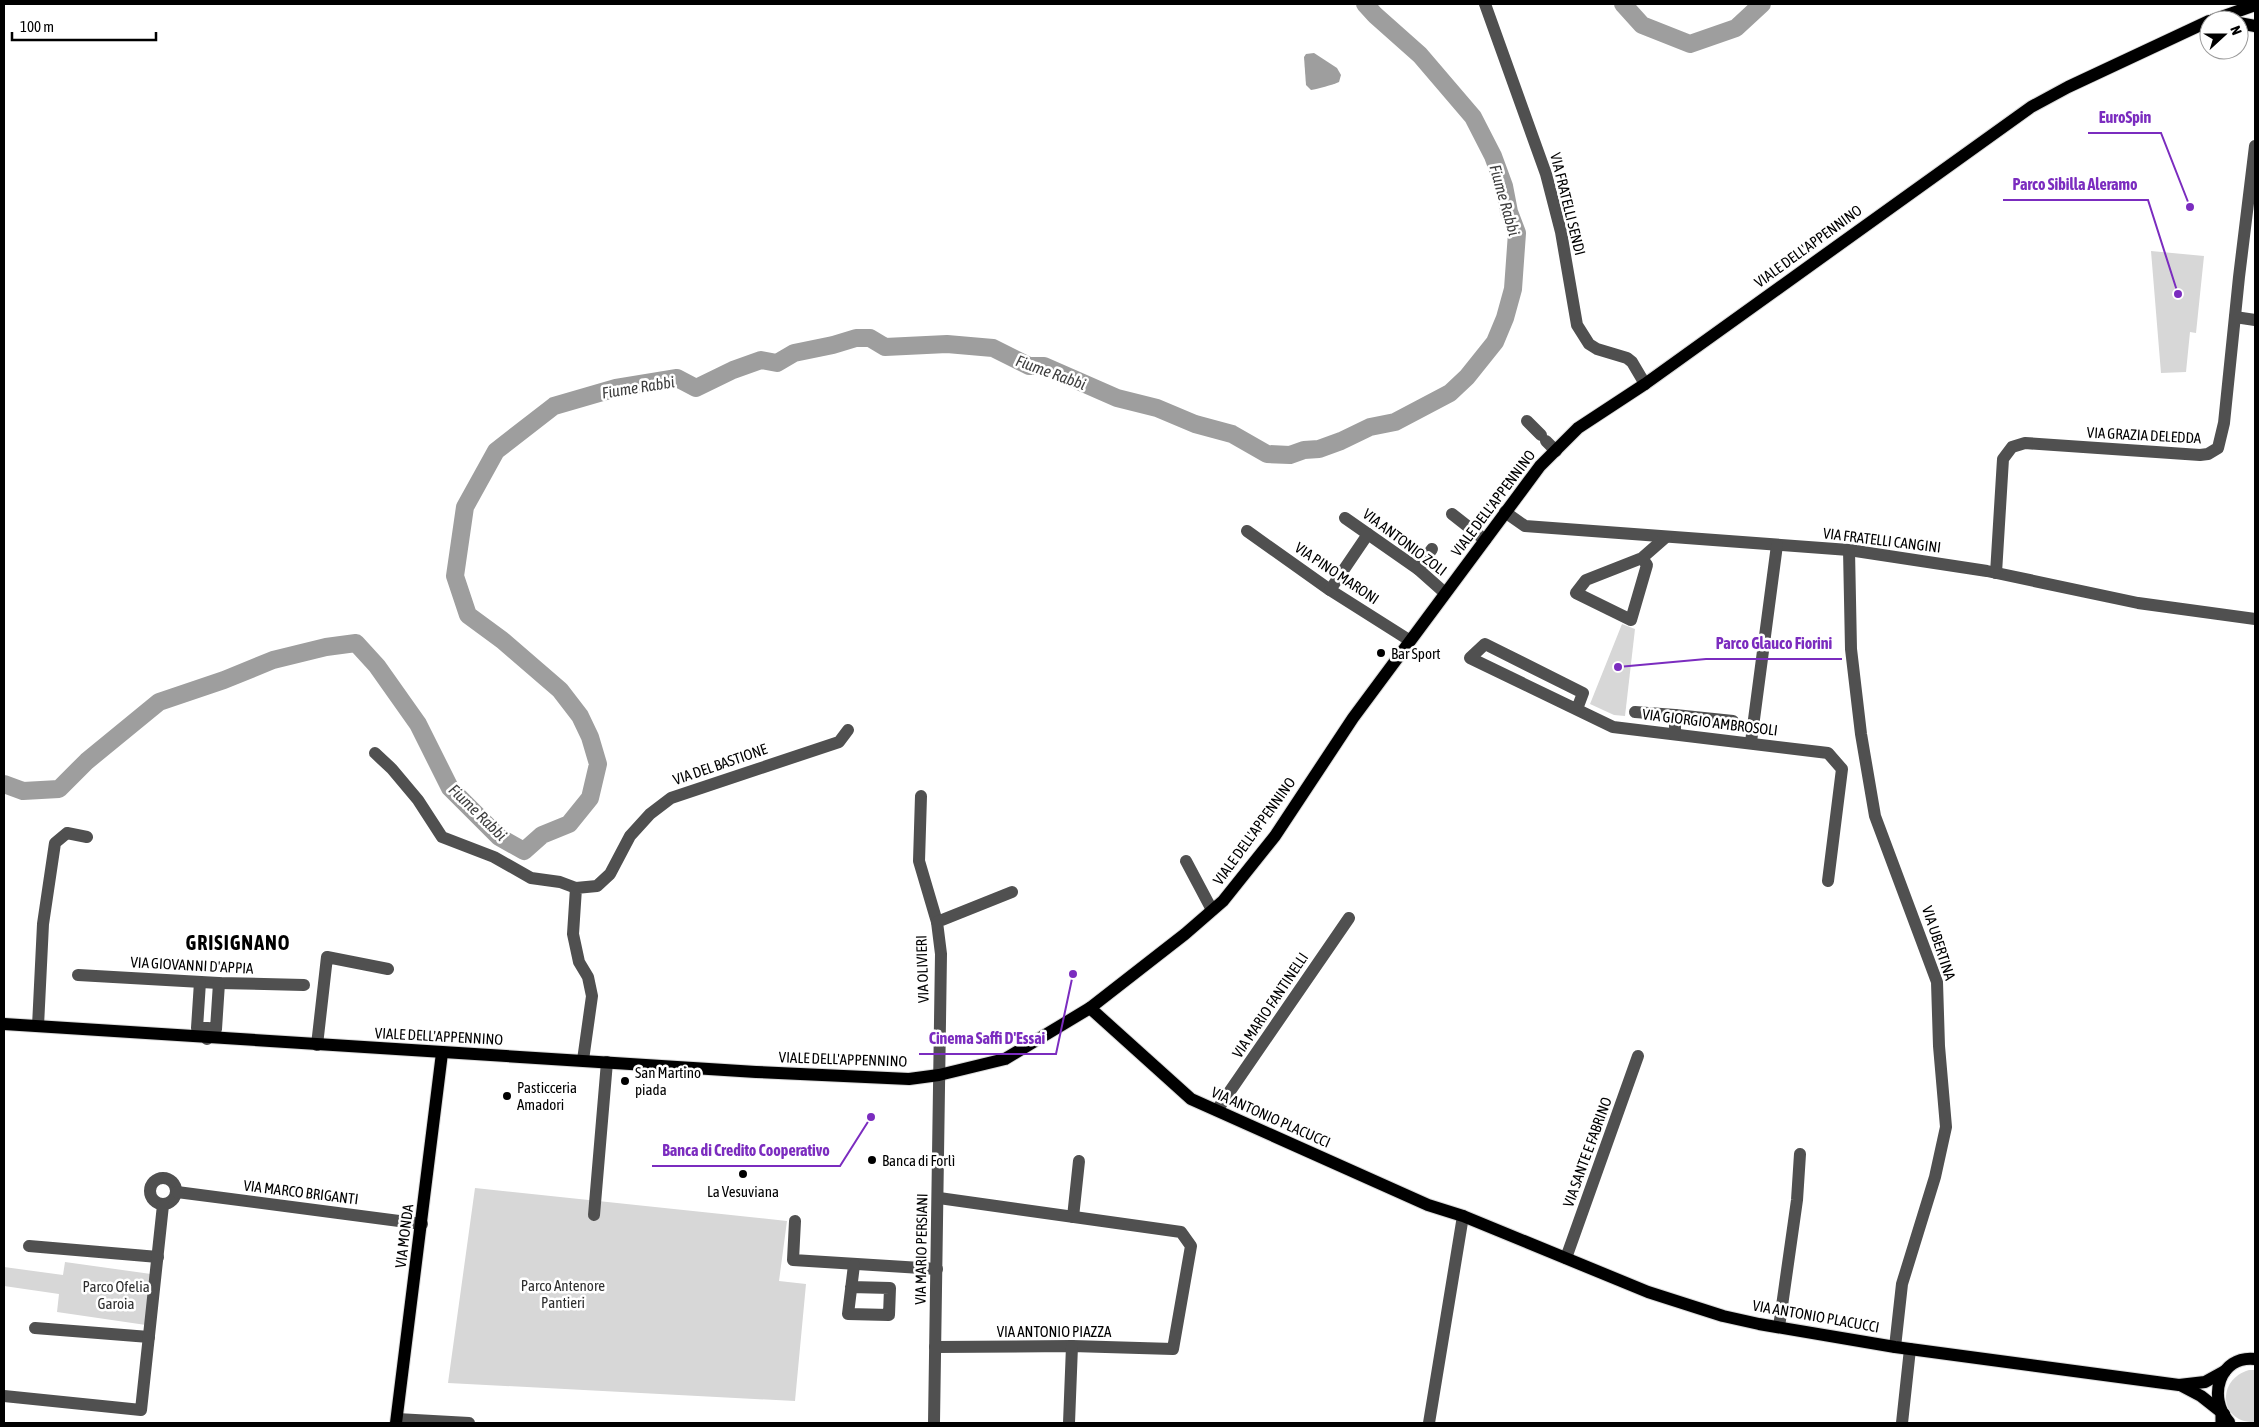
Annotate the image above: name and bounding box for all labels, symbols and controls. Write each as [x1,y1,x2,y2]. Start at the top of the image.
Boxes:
scale bar [12,10,156,42]
north arrow [2199,10,2249,60]
text: 100 m [20,18,54,35]
text: N [2227,24,2245,37]
callout: EuroSpin [2088,102,2161,133]
text: EuroSpin [2099,108,2152,126]
street label: VIA FRATELLI SENDI [1547,151,1589,257]
water label: Fiume Rabbi [1486,162,1524,238]
callout: Parco Sibilla Aleramo [2003,169,2148,200]
text: Parco Sibilla Aleramo [2012,175,2138,193]
street label: VIALE DELL'APPENNINO [1751,201,1865,291]
water label: Fiume Rabbi [1014,351,1089,393]
water label: Fiume Rabbi [600,372,676,402]
street label: VIA GRAZIA DELEDDA [2086,424,2202,447]
street label: VIALE DELL'APPENNINO [1448,446,1539,559]
street label: VIA ANTONIO ZOLI [1360,505,1450,579]
street label: VIA FRATELLI CANGINI [1822,524,1942,556]
street label: VIA PINO MARONI [1292,539,1382,607]
callout: Parco Glauco Fiorini [1706,628,1842,659]
text: Parco Glauco Fiorini [1716,634,1832,652]
place label: Bar Sport [1391,645,1441,662]
marker: Bar Sport [1375,647,1387,659]
street label: VIA GIORGIO AMBROSOLI [1641,705,1779,739]
street label: VIA DEL BASTIONE [671,740,770,788]
street label: VIALE DELL'APPENNINO [1209,774,1299,888]
water label: Fiume Rabbi [445,780,511,844]
street label: VIA UBERTINA [1919,904,1959,983]
district label: GRISIGNANO [186,931,290,954]
street label: VIA OLIVIERI [912,935,932,1003]
street label: VIA MARIO FANTINELLI [1229,949,1311,1061]
street label: VIA GIOVANNI D'APPIA [130,953,255,977]
callout: Cinema Saffi D'Essai [919,1023,1056,1054]
street label: VIALE DELL'APPENNINO [374,1024,504,1048]
text: Cinema Saffi D'Essai [929,1029,1046,1047]
street label: VIALE DELL'APPENNINO [779,1048,908,1070]
place label: San Martino piada [635,1064,701,1098]
marker: San Martino piada [619,1075,631,1087]
place label: Pasticceria Amadori [517,1079,577,1113]
street label: VIA ANTONIO PLACUCCI [1209,1083,1333,1151]
marker: Pasticceria Amadori [501,1090,513,1102]
street label: VIA SANTE E FABRINO [1559,1095,1615,1209]
callout: Banca di Credito Cooperativo [652,1135,840,1166]
text: Banca di Credito Cooperativo [662,1141,830,1159]
place label: Banca di Forlì [882,1152,955,1169]
marker: Banca di Forlì [866,1154,878,1166]
marker: La Vesuviana [737,1168,749,1180]
street label: VIA MARCO BRIGANTI [243,1177,359,1207]
place label: La Vesuviana [707,1183,779,1200]
street label: VIA MARIO PERSIANI [912,1193,930,1305]
street label: VIA MONDA [392,1203,416,1269]
park label: Parco Antenore Pantieri [521,1277,605,1311]
park label: Parco Ofelia Garoia [82,1278,150,1312]
street label: VIA ANTONIO PLACUCCI [1751,1296,1881,1336]
street label: VIA ANTONIO PIAZZA [997,1323,1112,1340]

